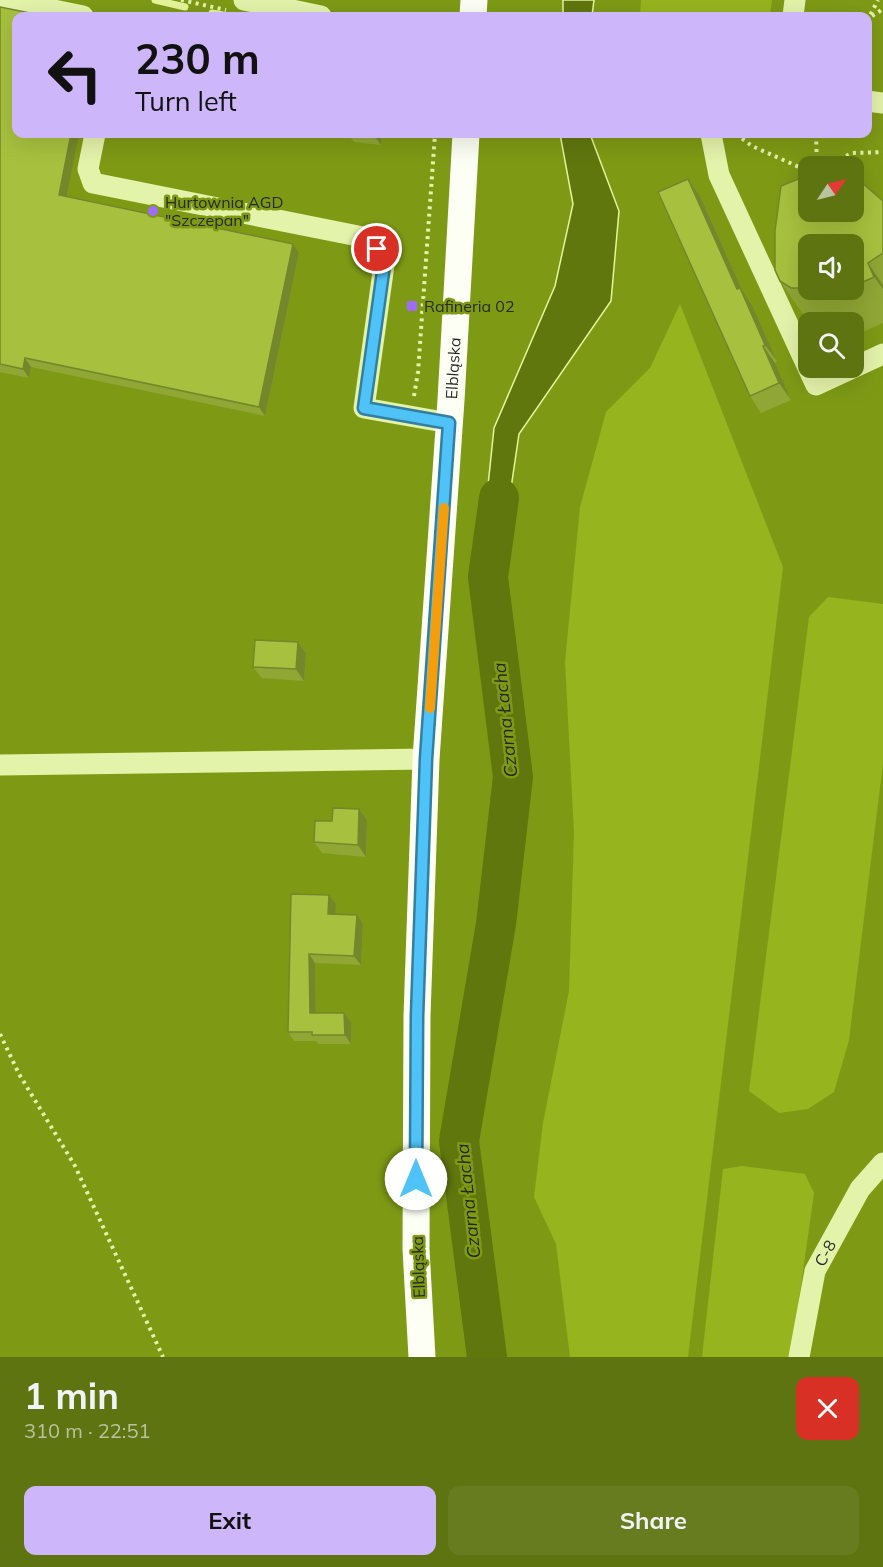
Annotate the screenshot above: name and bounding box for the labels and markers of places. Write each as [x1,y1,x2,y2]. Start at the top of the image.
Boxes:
place label: Hurtownia AGD "Szczepan" [165,192,283,230]
marker: Hurtownia AGD "Szczepan" [146,204,160,218]
pin [351,223,402,274]
place label: Rafineria 02 [424,296,515,316]
marker: Rafineria 02 [405,299,419,313]

